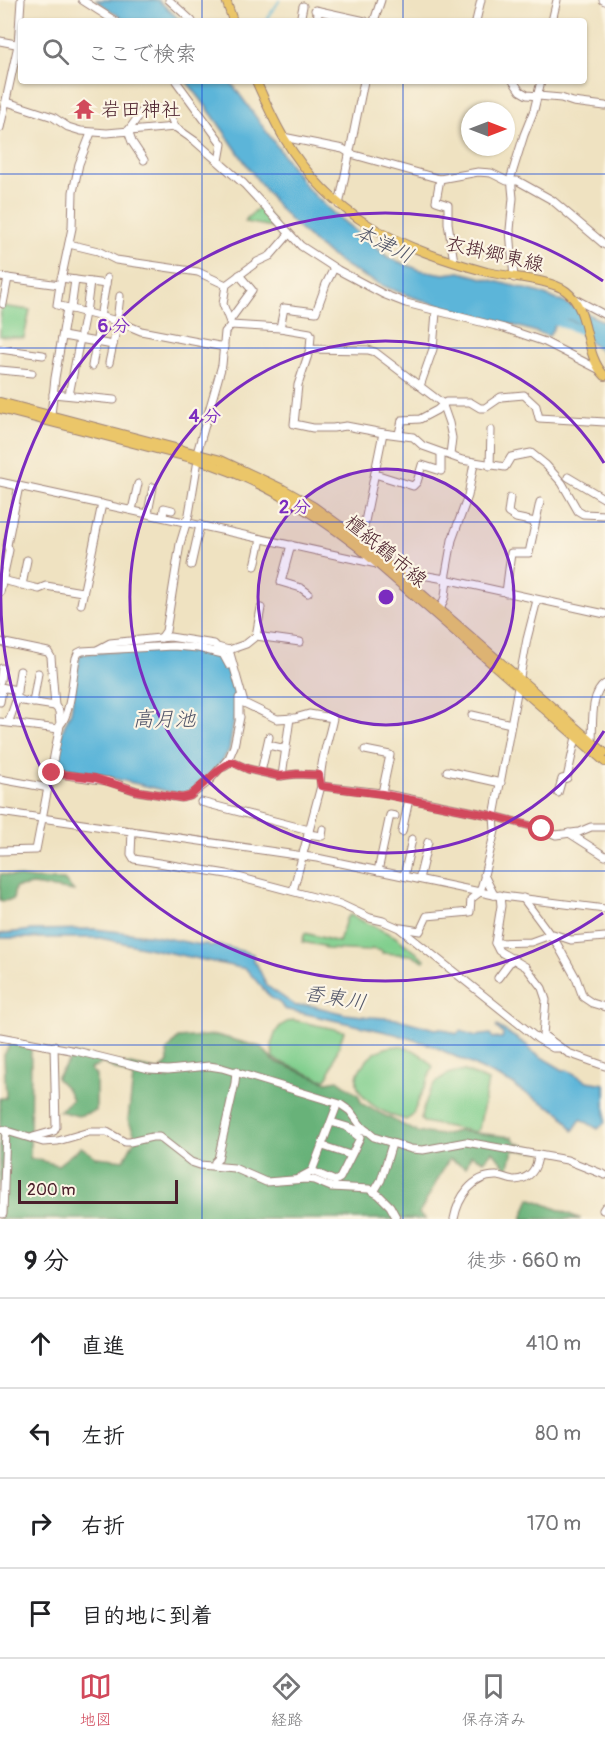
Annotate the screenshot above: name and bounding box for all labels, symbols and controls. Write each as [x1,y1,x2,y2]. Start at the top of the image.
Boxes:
search box [18,18,587,84]
icon: search [39,35,72,68]
text: ここで検索 [87,40,197,68]
temple icon: 岩田神社 [72,97,96,121]
place label: 岩田神社 [101,97,181,122]
north arrow [461,102,515,156]
water label: 本津川 [350,218,418,270]
street label: 衣掛郷東線 [443,231,547,277]
text: 6 分 [98,315,130,338]
text: 4 分 [189,405,221,428]
text: 2 分 [279,496,311,519]
street label: 檀紙鶴市線 [340,509,432,593]
centre of rings [376,587,396,607]
water label: 高月池 [133,706,196,733]
route end [38,759,64,785]
route start [528,815,554,841]
water label: 香東川 [302,979,368,1017]
scale bar [18,1177,178,1204]
text: 200 m [27,1180,75,1200]
text: 9 分 [24,1245,69,1277]
text: 徒歩 · 660 m [467,1248,581,1273]
icon: ahead [24,1327,57,1360]
text: 410 m [526,1331,581,1356]
text: 直進 [81,1332,125,1360]
icon: left [24,1417,57,1450]
text: 80 m [535,1421,581,1446]
text: 左折 [81,1422,125,1450]
icon: right [24,1507,57,1540]
text: 170 m [527,1511,581,1536]
text: 右折 [81,1512,125,1540]
icon: arrive [24,1597,57,1630]
text: 目的地に到着 [81,1602,213,1630]
tab: 地図 [79,1670,112,1730]
tab: 経路 [270,1670,303,1730]
tab: 保存済み [462,1670,526,1730]

